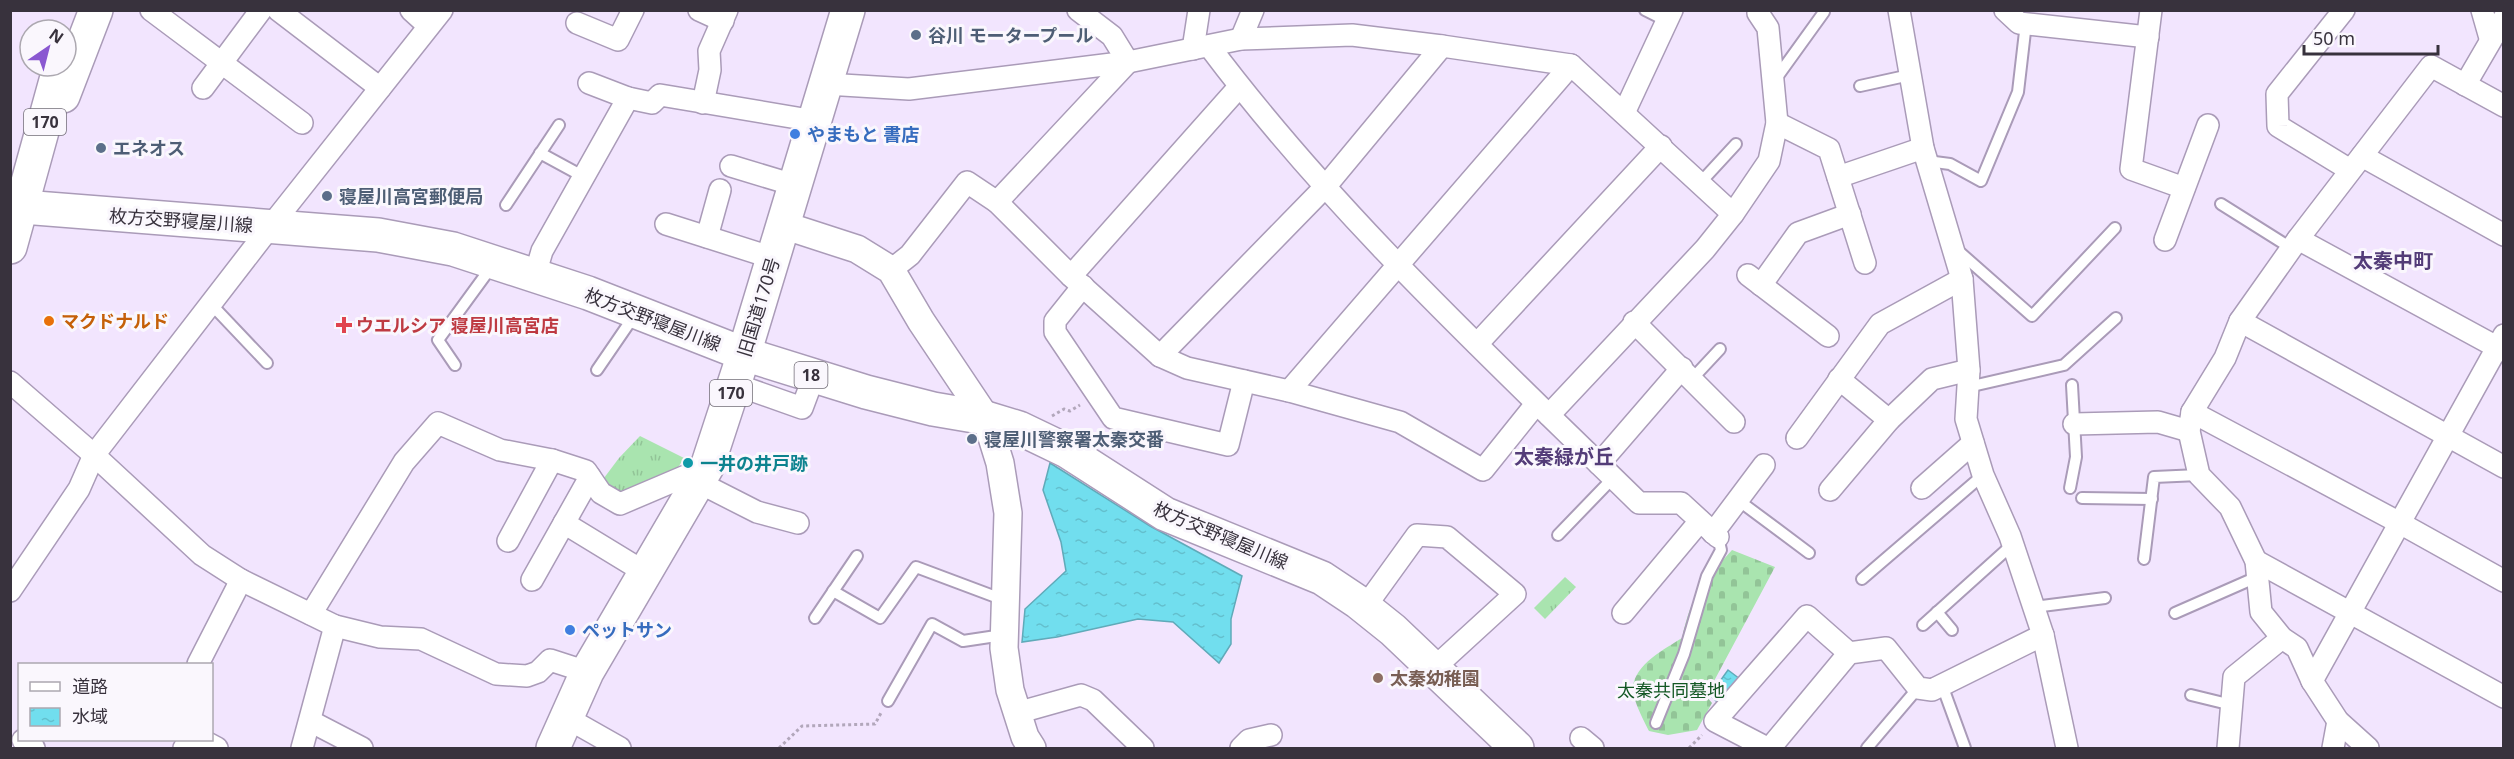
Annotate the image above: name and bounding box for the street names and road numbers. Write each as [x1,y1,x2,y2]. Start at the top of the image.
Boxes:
road number: 170 [24,109,66,135]
street label: 枚方交野寝屋川線 [108,203,254,237]
street label: 旧国道170号 [731,254,785,360]
street label: 枚方交野寝屋川線 [581,282,725,356]
road number: 18 [794,362,828,388]
road number: 170 [710,380,752,406]
street label: 枚方交野寝屋川線 [1150,496,1292,574]

